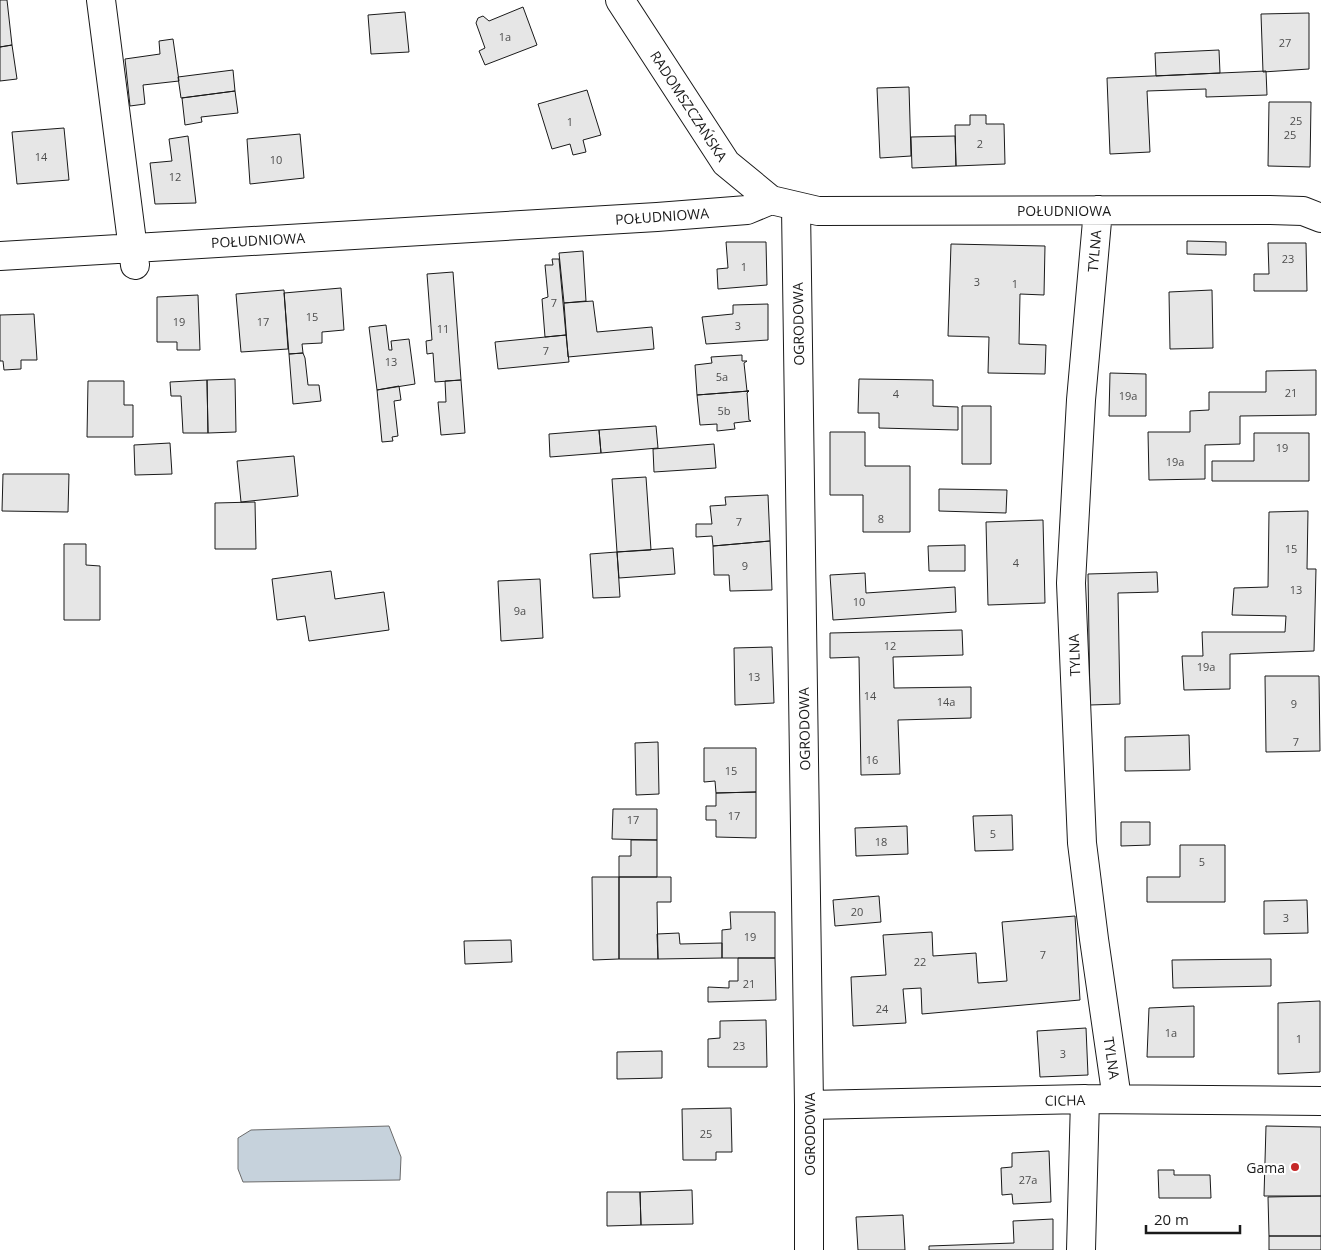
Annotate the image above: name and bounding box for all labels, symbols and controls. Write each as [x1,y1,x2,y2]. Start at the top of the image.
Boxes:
house number: 1a [499,29,511,44]
house number: 27 [1279,35,1291,50]
street label: RADOMSZCZAŃSKA [646,47,732,165]
house number: 25 [1290,113,1302,128]
house number: 1 [567,114,573,129]
house number: 25 [1284,127,1296,142]
house number: 2 [977,136,983,151]
house number: 14 [35,149,48,164]
house number: 10 [270,152,282,167]
house number: 12 [169,169,181,184]
street label: POŁUDNIOWA [1017,201,1111,220]
street label: POŁUDNIOWA [614,203,710,229]
street label: POŁUDNIOWA [211,228,306,252]
street label: TYLNA [1083,229,1105,273]
house number: 23 [1282,251,1294,266]
house number: 1 [741,259,747,274]
house number: 3 [974,274,980,289]
house number: 1 [1012,276,1018,291]
street label: OGRODOWA [788,282,808,366]
house number: 7 [551,295,557,310]
house number: 15 [306,309,318,324]
house number: 19 [173,314,185,329]
house number: 17 [257,314,269,329]
house number: 3 [735,318,741,333]
house number: 11 [437,321,449,336]
house number: 7 [543,343,549,358]
house number: 13 [385,354,397,369]
house number: 5a [716,369,728,384]
house number: 21 [1285,385,1297,400]
house number: 4 [893,386,900,401]
house number: 19a [1119,388,1137,403]
house number: 5b [717,403,731,418]
house number: 19 [1276,440,1288,455]
house number: 19a [1166,454,1184,469]
house number: 8 [878,511,884,526]
house number: 7 [736,514,742,529]
house number: 15 [1285,541,1297,556]
house number: 4 [1013,555,1020,570]
house number: 9 [742,558,748,573]
house number: 13 [1290,582,1302,597]
house number: 10 [853,594,865,609]
house number: 9a [514,603,526,618]
street label: TYLNA [1064,633,1084,676]
house number: 12 [884,638,896,653]
house number: 19a [1197,659,1215,674]
house number: 13 [748,669,760,684]
street label: OGRODOWA [794,687,814,771]
house number: 14 [864,688,877,703]
house number: 14a [937,694,955,709]
house number: 9 [1291,696,1297,711]
house number: 7 [1293,734,1299,749]
house number: 16 [866,752,878,767]
house number: 15 [725,763,737,778]
house number: 17 [728,808,740,823]
house number: 17 [627,812,639,827]
house number: 5 [990,826,996,841]
house number: 18 [875,834,887,849]
house number: 5 [1199,854,1205,869]
house number: 20 [851,904,863,919]
house number: 3 [1283,910,1289,925]
house number: 19 [744,929,756,944]
house number: 7 [1040,947,1046,962]
house number: 22 [914,954,926,969]
house number: 21 [743,976,755,991]
house number: 24 [876,1001,889,1016]
house number: 1a [1165,1025,1177,1040]
house number: 1 [1296,1031,1302,1046]
street label: TYLNA [1100,1036,1124,1080]
house number: 23 [733,1038,745,1053]
house number: 3 [1060,1046,1066,1061]
street label: CICHA [1044,1090,1086,1110]
street label: OGRODOWA [800,1092,819,1176]
house number: 25 [700,1126,712,1141]
place label: Gama [1246,1158,1285,1177]
marker: Gama [1289,1161,1301,1173]
house number: 27a [1019,1172,1037,1187]
scale bar [1146,1202,1240,1234]
text: 20 m [1154,1209,1189,1229]

